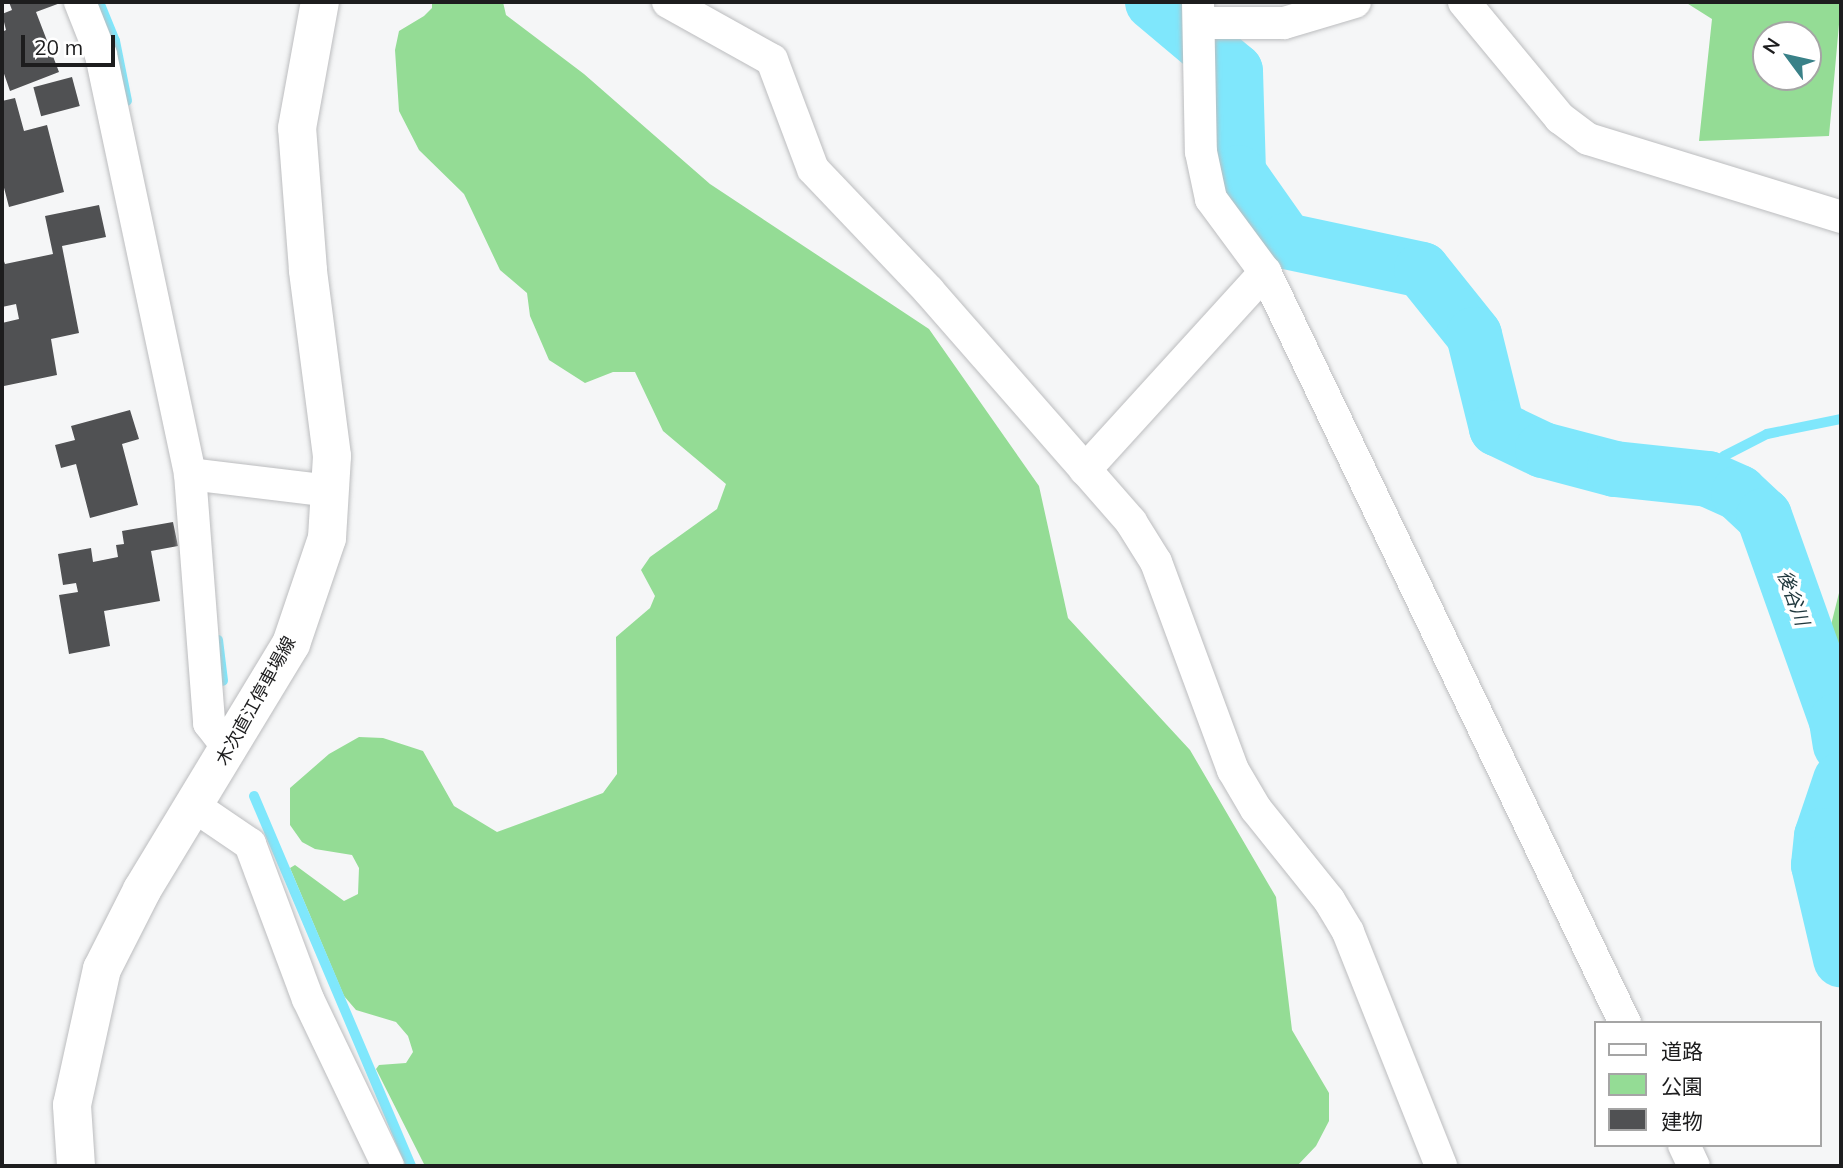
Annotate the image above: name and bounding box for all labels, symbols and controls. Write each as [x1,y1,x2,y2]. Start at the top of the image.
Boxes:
scale bar [24,21,119,65]
north arrow [1752,21,1822,91]
text: N [1757,33,1785,58]
text: 20 m [34,34,83,60]
water label: 後谷川 [1773,567,1813,629]
street label: 木次直江停車場線 [212,633,300,769]
legend [1594,1021,1822,1147]
text: 道路 [1661,1038,1703,1064]
text: 公園 [1661,1073,1703,1099]
text: 建物 [1661,1108,1703,1134]

